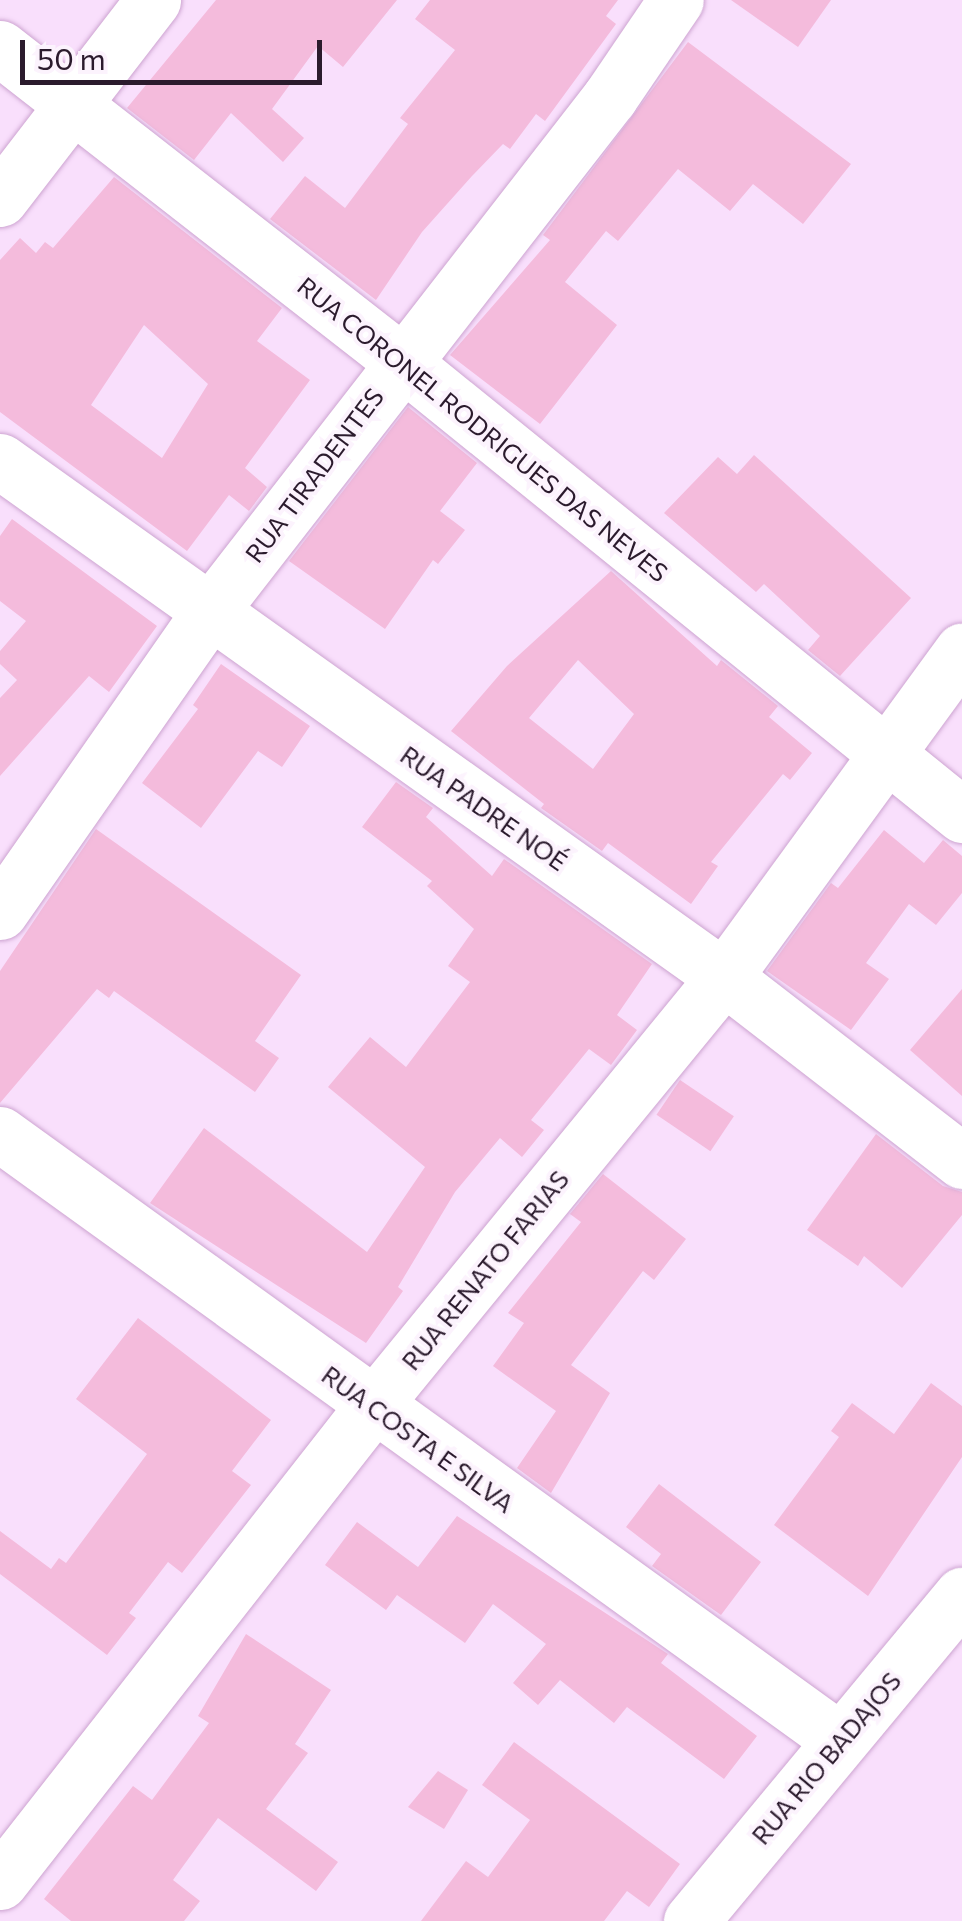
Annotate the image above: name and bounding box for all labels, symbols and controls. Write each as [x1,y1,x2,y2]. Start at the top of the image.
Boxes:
scale bar [25,20,328,82]
text: 50 m [37,39,106,76]
street label: RUA CORONEL RODRIGUES DAS NEVES [292,270,674,588]
street label: RUA TIRADENTES [239,382,389,568]
street label: RUA PADRE NOÉ [395,739,573,877]
street label: RUA RENATO FARIAS [395,1164,575,1376]
street label: RUA COSTA E SILVA [316,1359,520,1519]
street label: RUA RIO BADAJOS [745,1666,907,1850]

